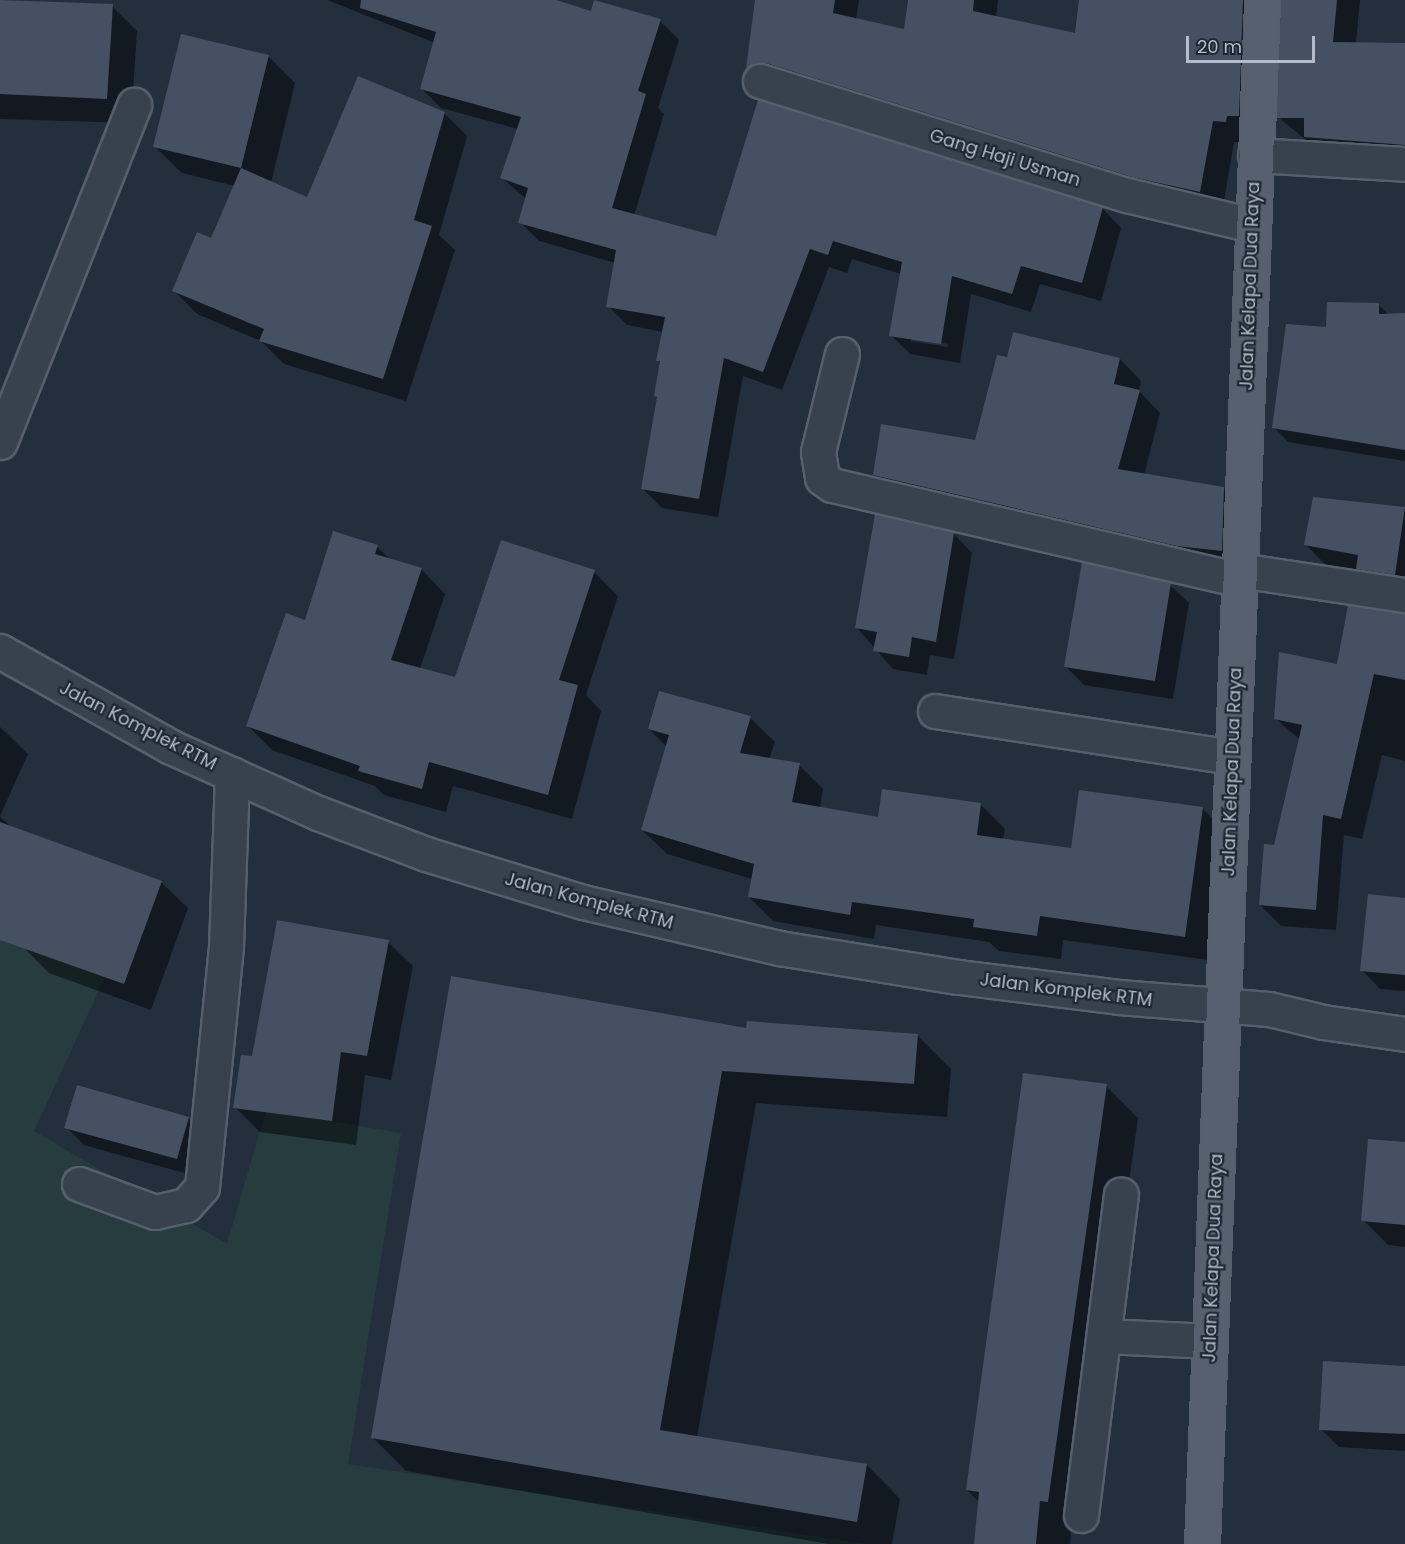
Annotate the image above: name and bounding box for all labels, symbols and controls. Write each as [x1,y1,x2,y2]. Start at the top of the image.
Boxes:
scale bar [1189,24,1318,62]
text: 20 m [1197,34,1242,59]
street label: Gang Haji Usman [927,125,1083,191]
street label: Jalan Kelapa Dua Raya [1236,181,1264,391]
street label: Jalan Kelapa Dua Raya [1218,667,1246,877]
street label: Jalan Komplek RTM [56,677,220,775]
street label: Jalan Komplek RTM [502,868,676,934]
street label: Jalan Komplek RTM [979,969,1153,1011]
street label: Jalan Kelapa Dua Raya [1199,1153,1227,1363]

